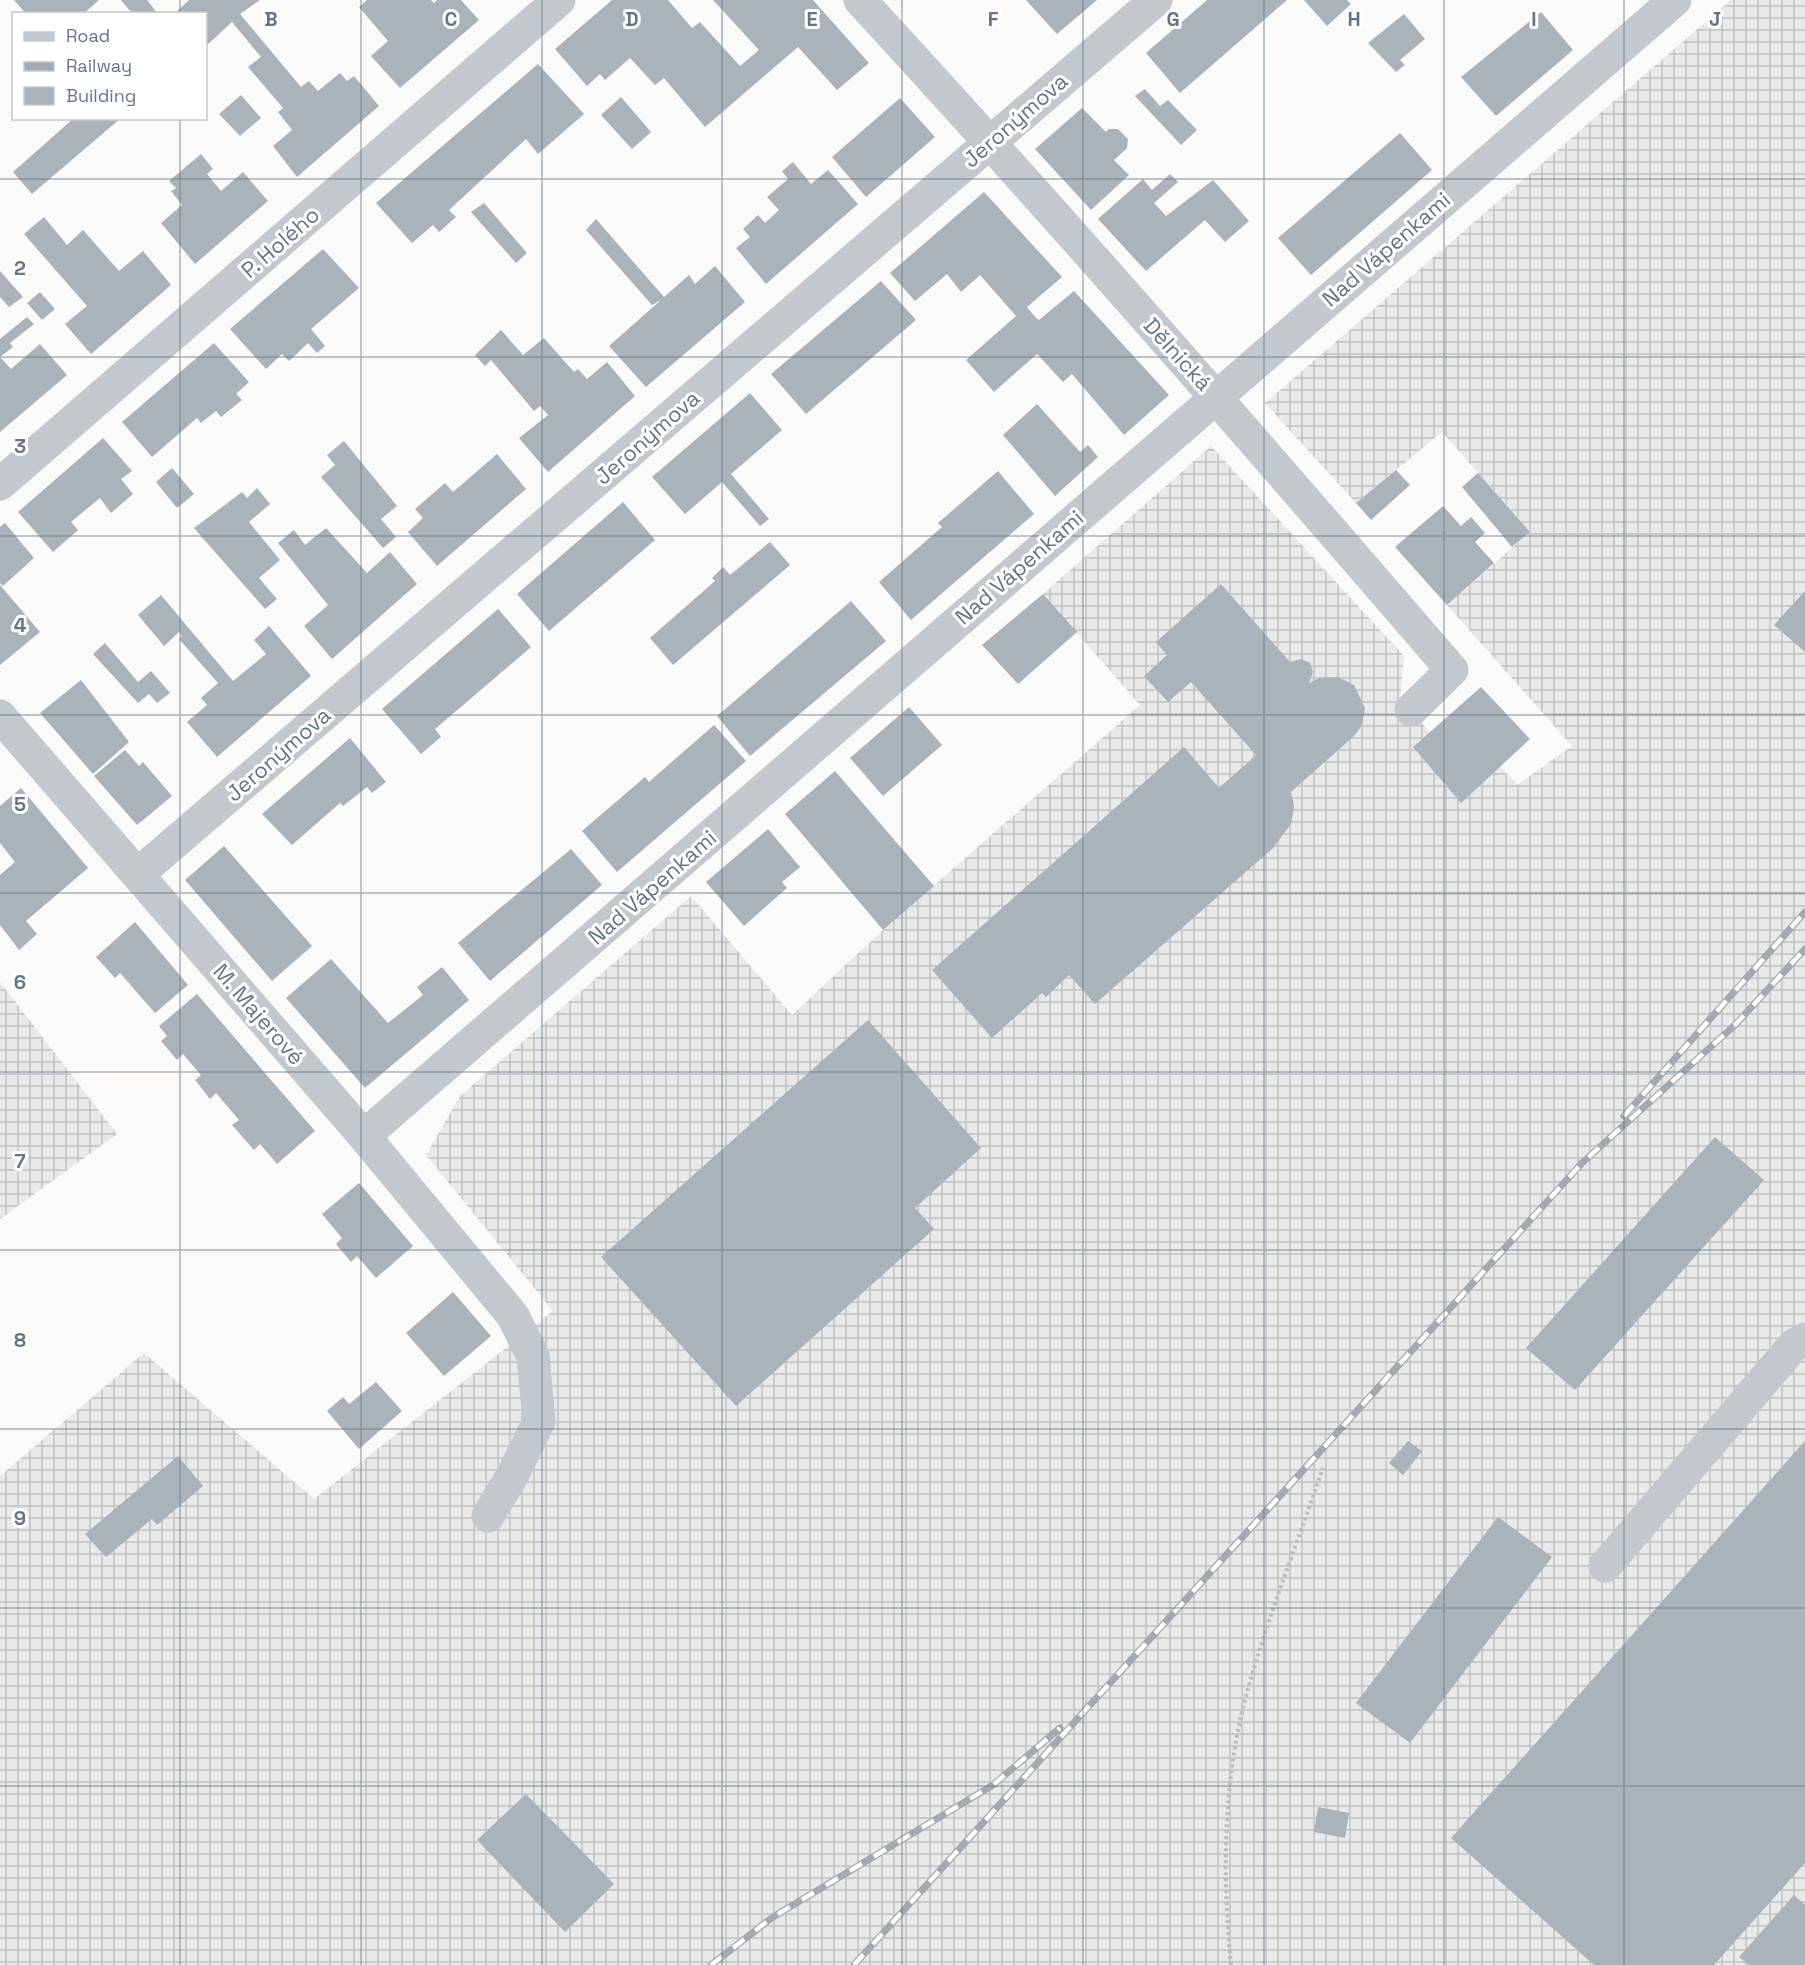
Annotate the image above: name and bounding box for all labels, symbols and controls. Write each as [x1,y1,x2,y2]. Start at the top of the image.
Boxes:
text: B [264,6,278,32]
text: C [445,6,458,32]
text: D [625,6,639,32]
text: E [806,6,818,32]
text: F [988,6,999,32]
text: G [1166,6,1180,32]
text: H [1347,6,1361,32]
text: I [1531,6,1537,32]
text: J [1709,6,1721,32]
legend [12,12,207,120]
text: Road [66,24,110,47]
text: Railway [66,54,132,77]
street label: Jeronýmova [957,67,1074,173]
text: Building [66,84,136,107]
street label: Nad Vápenkami [1316,186,1456,312]
street label: P. Holého [235,200,325,284]
text: 2 [14,255,26,281]
street label: Dělnická [1138,311,1218,397]
street label: Jeronýmova [589,384,706,490]
text: 3 [14,433,26,459]
street label: Nad Vápenkami [949,504,1089,630]
text: 4 [14,612,27,638]
street label: Jeronýmova [220,701,337,807]
text: 5 [14,791,26,817]
street label: Nad Vápenkami [582,824,722,950]
street label: M. Majerové [207,958,311,1070]
text: 6 [14,969,26,995]
text: 7 [14,1148,26,1174]
text: 8 [14,1327,26,1353]
text: 9 [14,1505,26,1531]

